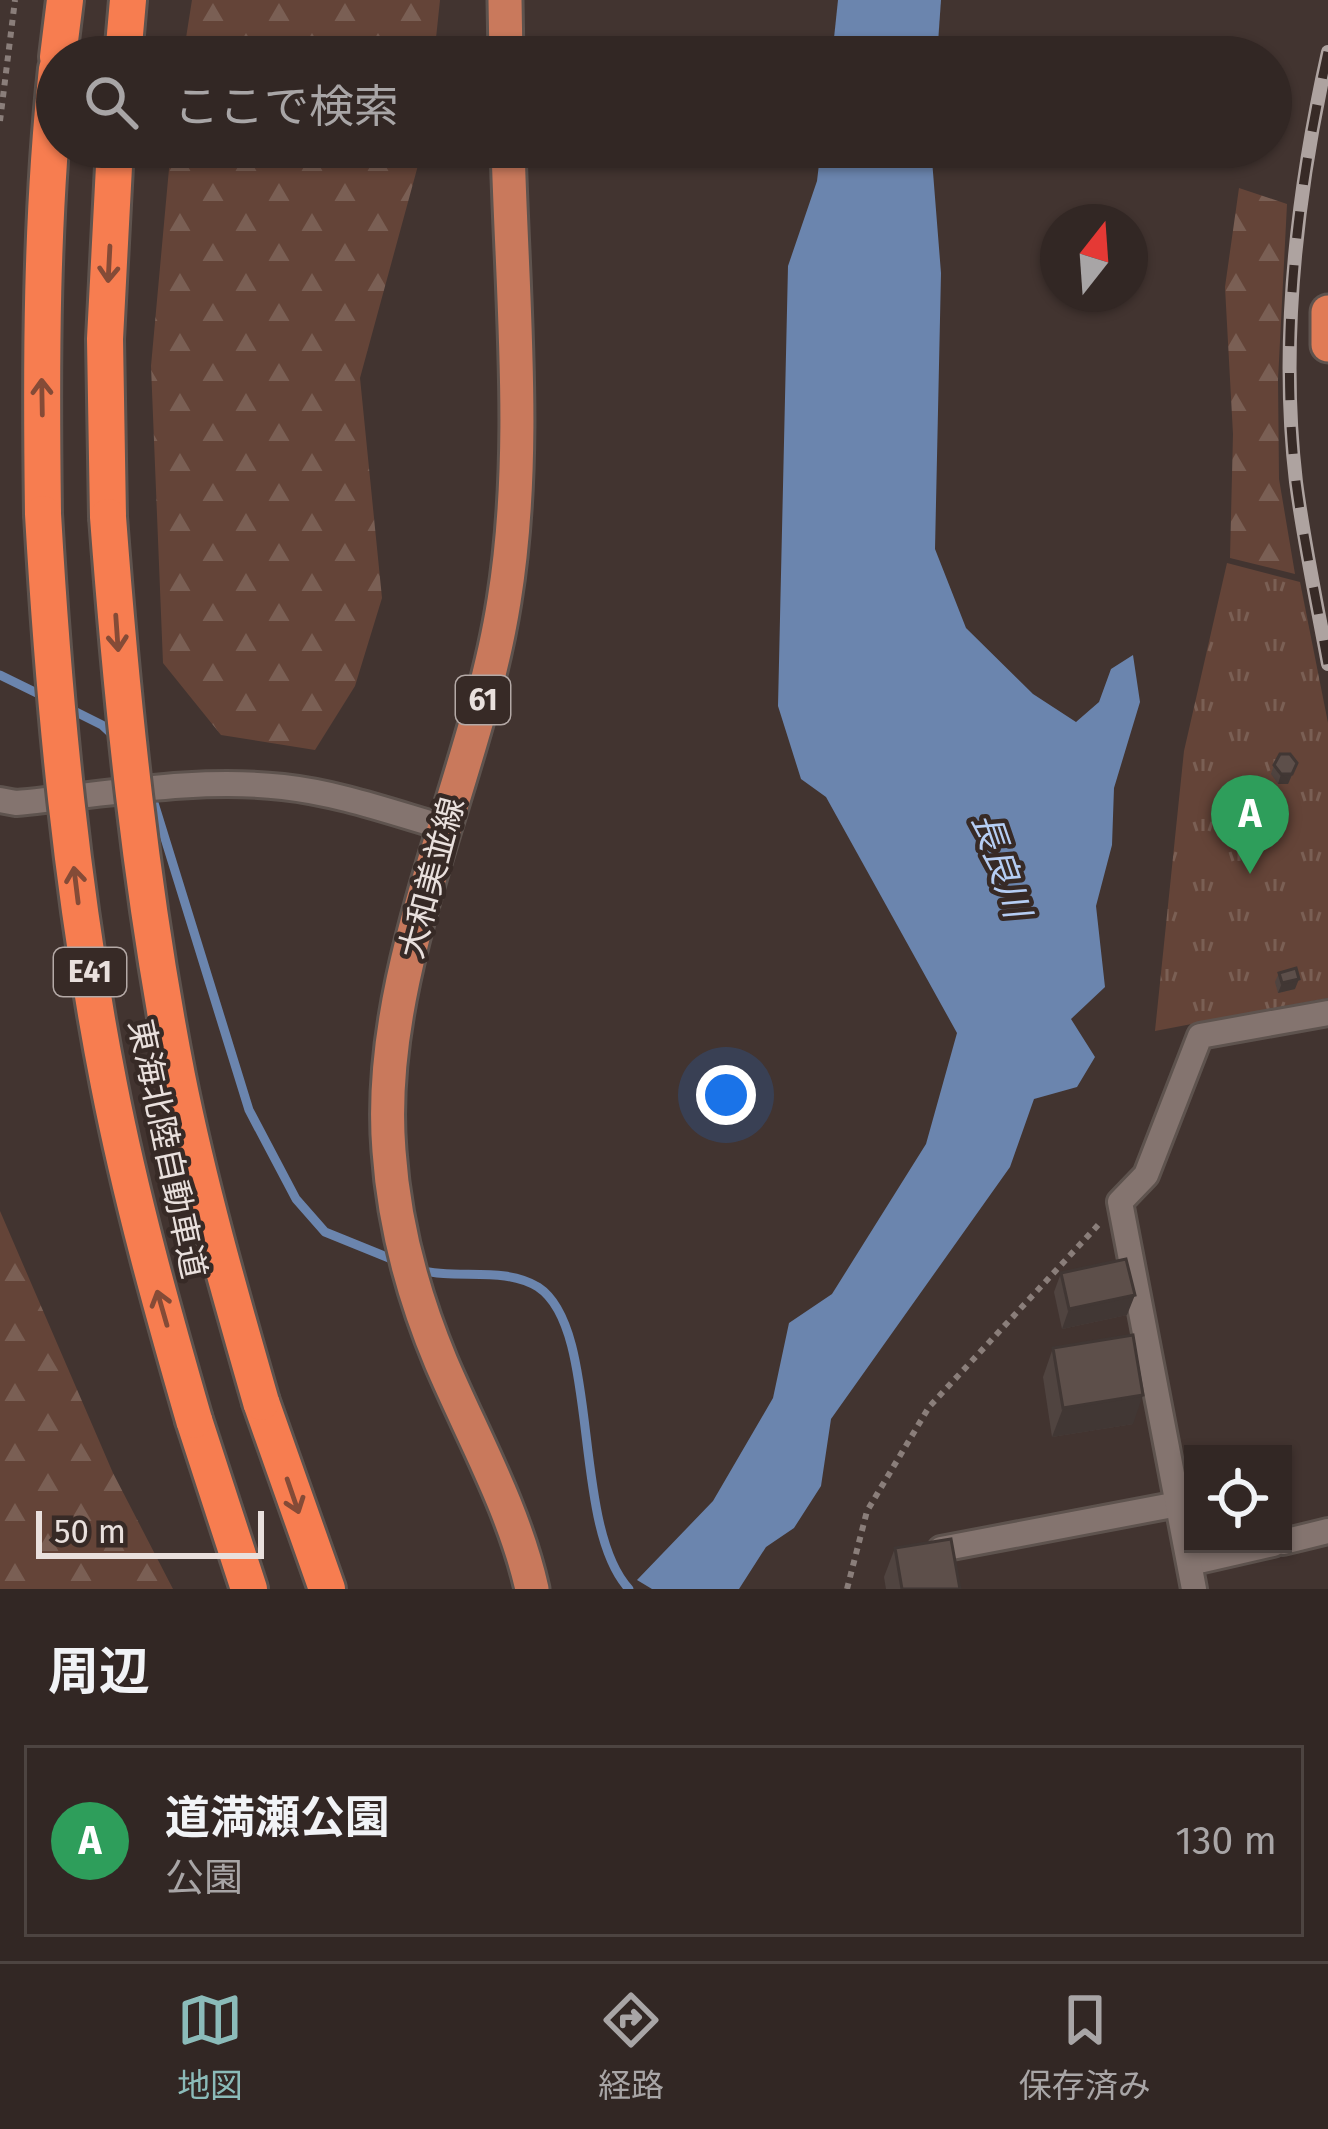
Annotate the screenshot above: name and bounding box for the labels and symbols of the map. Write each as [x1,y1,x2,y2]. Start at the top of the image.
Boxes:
north arrow [1040,204,1148,312]
one-way arrow [97,244,120,283]
one-way arrow [30,378,53,417]
one-way arrow [105,613,128,652]
road number: 61 [456,676,510,724]
pin: A [1211,775,1289,874]
street label: 大和美並線 [391,793,473,963]
water label: 長良川 [963,807,1041,927]
one-way arrow [64,866,86,905]
road number: E41 [54,948,126,996]
street label: 東海北陸自動車道 [120,1016,214,1282]
your location [696,1065,756,1125]
one-way arrow [150,1290,172,1328]
one-way arrow [284,1476,306,1514]
scale bar [36,1505,264,1558]

